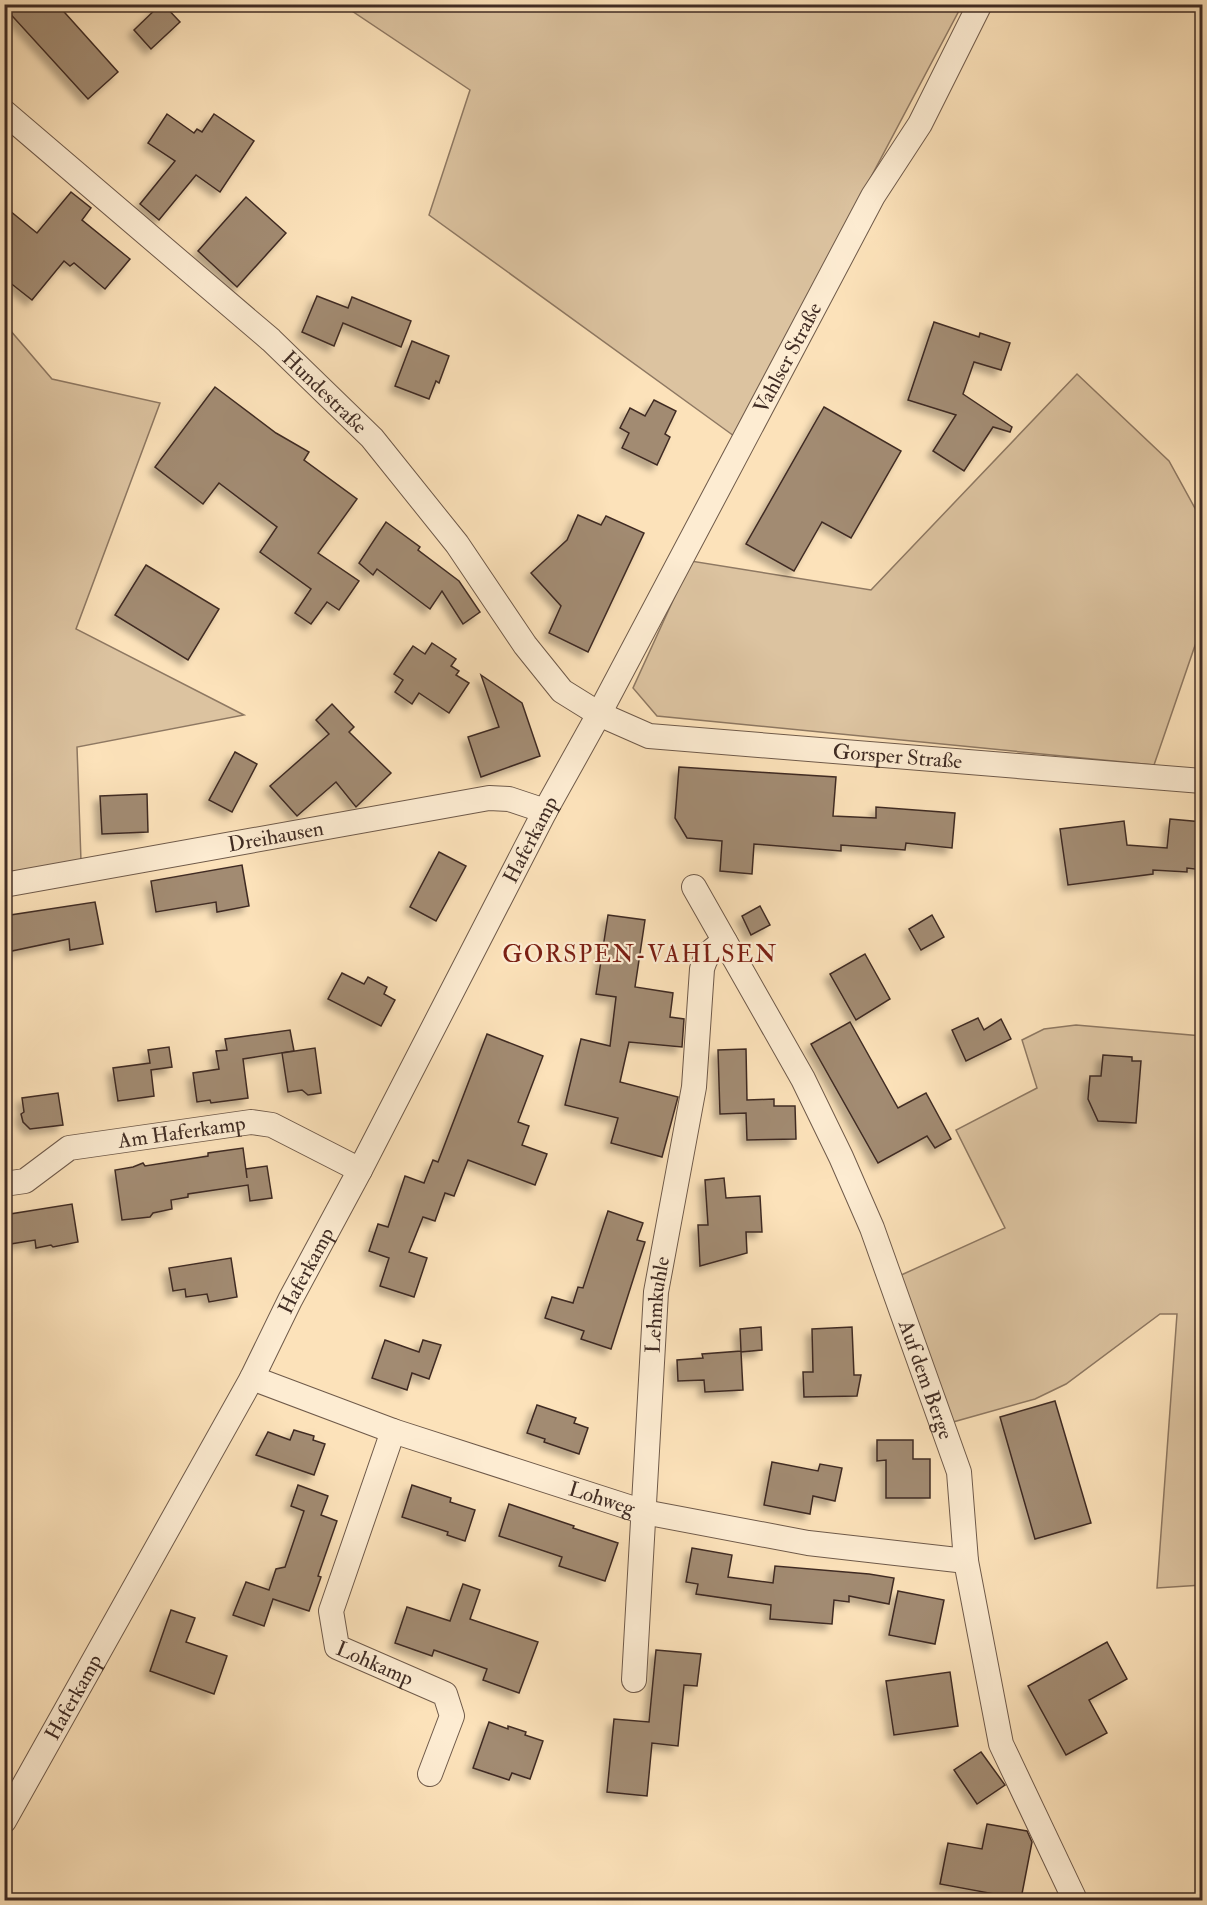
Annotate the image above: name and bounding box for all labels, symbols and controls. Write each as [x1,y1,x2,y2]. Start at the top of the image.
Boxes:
street label: Vahlser Straße [747,298,828,418]
street label: Hundestraße [276,345,373,440]
street label: Gorsper Straße [832,738,963,775]
street label: Haferkamp [497,791,564,888]
street label: Dreihausen [226,814,326,858]
district label: GORSPEN-VAHLSEN [502,939,778,970]
street label: Am Haferkamp [115,1109,247,1155]
street label: Haferkamp [272,1222,340,1318]
street label: Lehmkuhle [639,1254,676,1354]
street label: Auf dem Berge [892,1315,960,1443]
street label: Lohweg [565,1475,639,1522]
street label: Lohkamp [332,1635,418,1692]
street label: Haferkamp [39,1649,108,1745]

